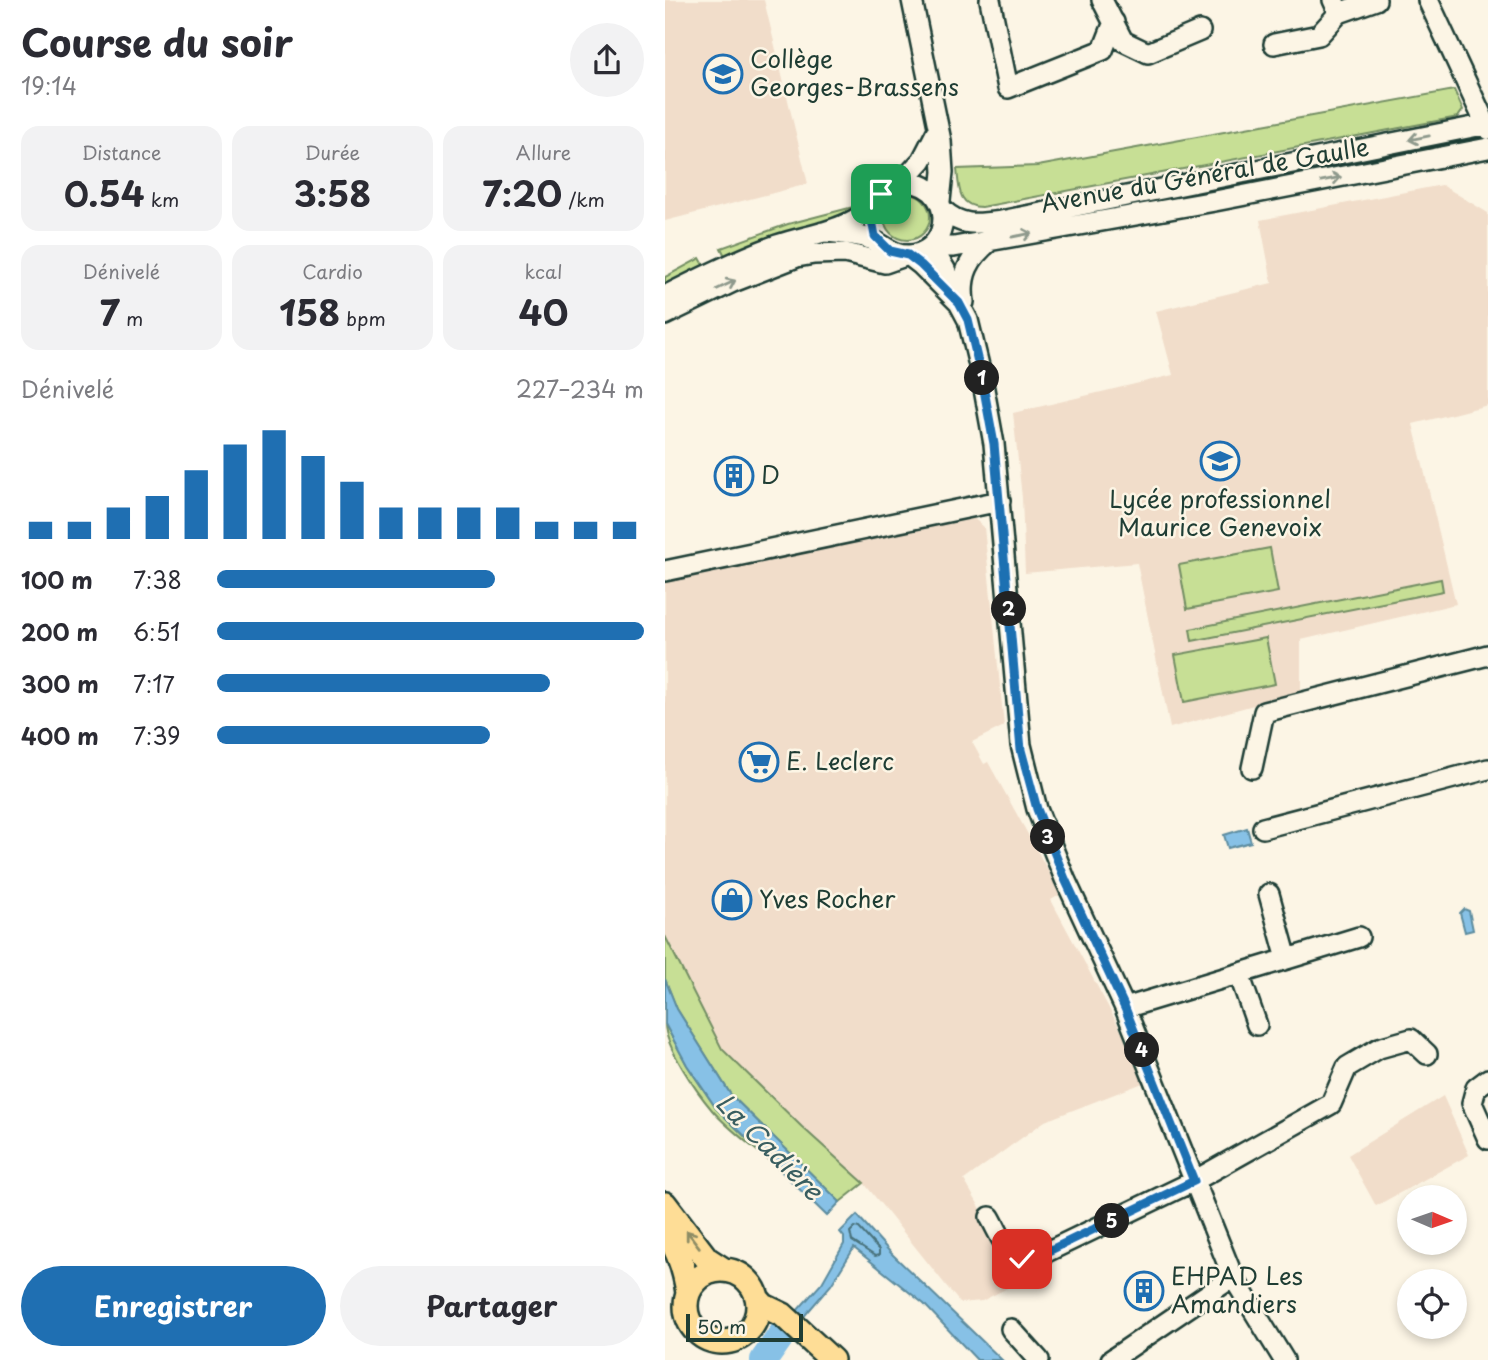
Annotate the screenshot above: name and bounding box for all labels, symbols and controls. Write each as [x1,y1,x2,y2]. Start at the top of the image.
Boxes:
text: Course du soir [21,13,293,70]
button: share [570,23,644,97]
place label: Collège Georges-Brassens [750,40,959,104]
school or university icon: Collège Georges-Brassens [702,53,744,95]
text: 19:14 [21,68,77,103]
street label: Avenue du Général de Gaulle [1038,127,1372,221]
one-way arrow [1408,132,1431,145]
text: Distance [82,138,161,166]
text: Durée [305,138,360,166]
text: Allure [516,138,571,166]
pin [851,164,911,224]
text: 0.54 [64,166,145,219]
text: 3:58 [294,166,371,219]
text: 7:20 [482,166,562,219]
one-way arrow [1319,172,1342,186]
icon: arrive [862,175,900,213]
text: km [145,185,179,213]
text: /km [562,185,605,213]
one-way arrow [1010,227,1033,241]
text: Dénivelé [83,257,160,285]
text: Cardio [302,257,363,285]
text: kcal [525,257,562,285]
one-way arrow [715,278,736,291]
text: 7 [100,285,120,338]
text: 158 [279,285,340,338]
text: 40 [519,285,568,338]
text: m [120,304,143,332]
text: bpm [340,304,386,332]
pin: 1 [965,360,999,396]
text: 1 [977,363,986,391]
text: Dénivelé [21,371,114,406]
text: 227–234 m [516,371,644,406]
school or university icon: Lycée professionnel Maurice Genevoix [1199,440,1241,482]
building icon: D [713,455,755,497]
place label: D [761,456,780,492]
place label: Lycée professionnel Maurice Genevoix [1109,480,1331,544]
text: 100 m [21,562,93,597]
text: 7:38 [133,562,182,597]
pin: 2 [991,592,1027,626]
text: 2 [1002,594,1015,622]
text: 200 m [21,614,98,649]
text: 6:51 [133,614,180,649]
text: 300 m [21,666,99,701]
text: 7:17 [133,666,175,701]
text: 400 m [21,718,99,753]
text: 7:39 [133,718,180,753]
supermarket icon: E. Leclerc [738,741,780,783]
place label: E. Leclerc [786,742,894,778]
pin: 3 [1031,820,1065,854]
text: 3 [1041,822,1054,850]
shop icon: Yves Rocher [711,879,753,921]
place label: Yves Rocher [759,880,896,916]
pin: 4 [1125,1032,1159,1068]
text: 4 [1135,1035,1148,1063]
water label: La Cadière [708,1084,834,1210]
north arrow [1397,1185,1467,1255]
map controls [1397,1185,1467,1339]
pin: 5 [1095,1204,1129,1238]
text: 5 [1105,1206,1118,1234]
pin [992,1229,1052,1289]
one-way arrow [685,1230,700,1249]
icon: check [1003,1240,1041,1278]
place label: EHPAD Les Amandiers [1171,1257,1303,1321]
button: Enregistrer [21,1266,326,1346]
button: Partager [340,1266,644,1346]
button: locate [1397,1269,1467,1339]
building icon: EHPAD Les Amandiers [1123,1270,1165,1312]
scale bar [686,1311,803,1343]
text: 50 m [697,1312,746,1340]

